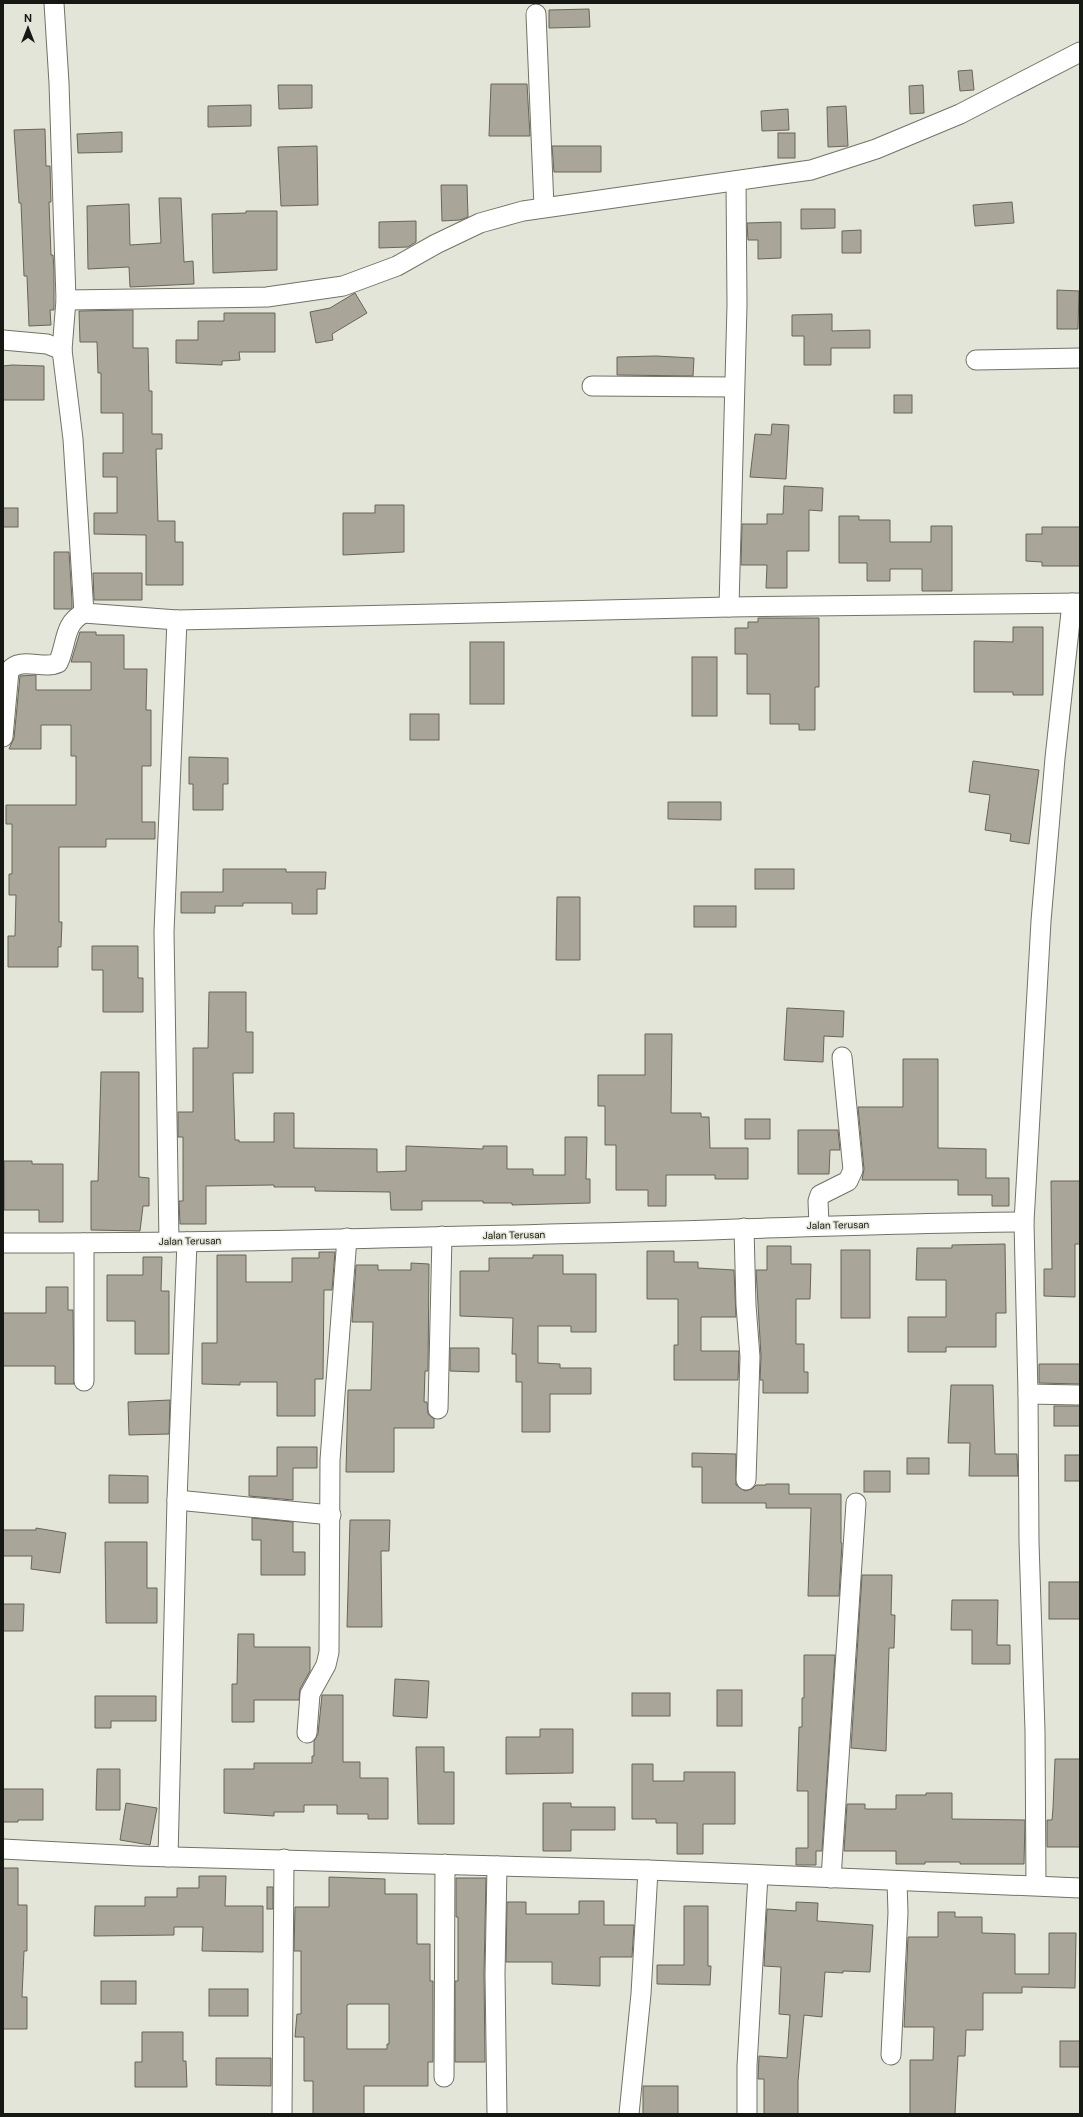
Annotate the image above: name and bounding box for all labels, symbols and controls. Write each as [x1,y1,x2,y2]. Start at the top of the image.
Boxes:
north arrow [8,8,48,48]
text: N [24,11,32,25]
street label: Jalan Terusan [807,1218,870,1232]
street label: Jalan Terusan [483,1228,546,1242]
street label: Jalan Terusan [159,1234,222,1248]

